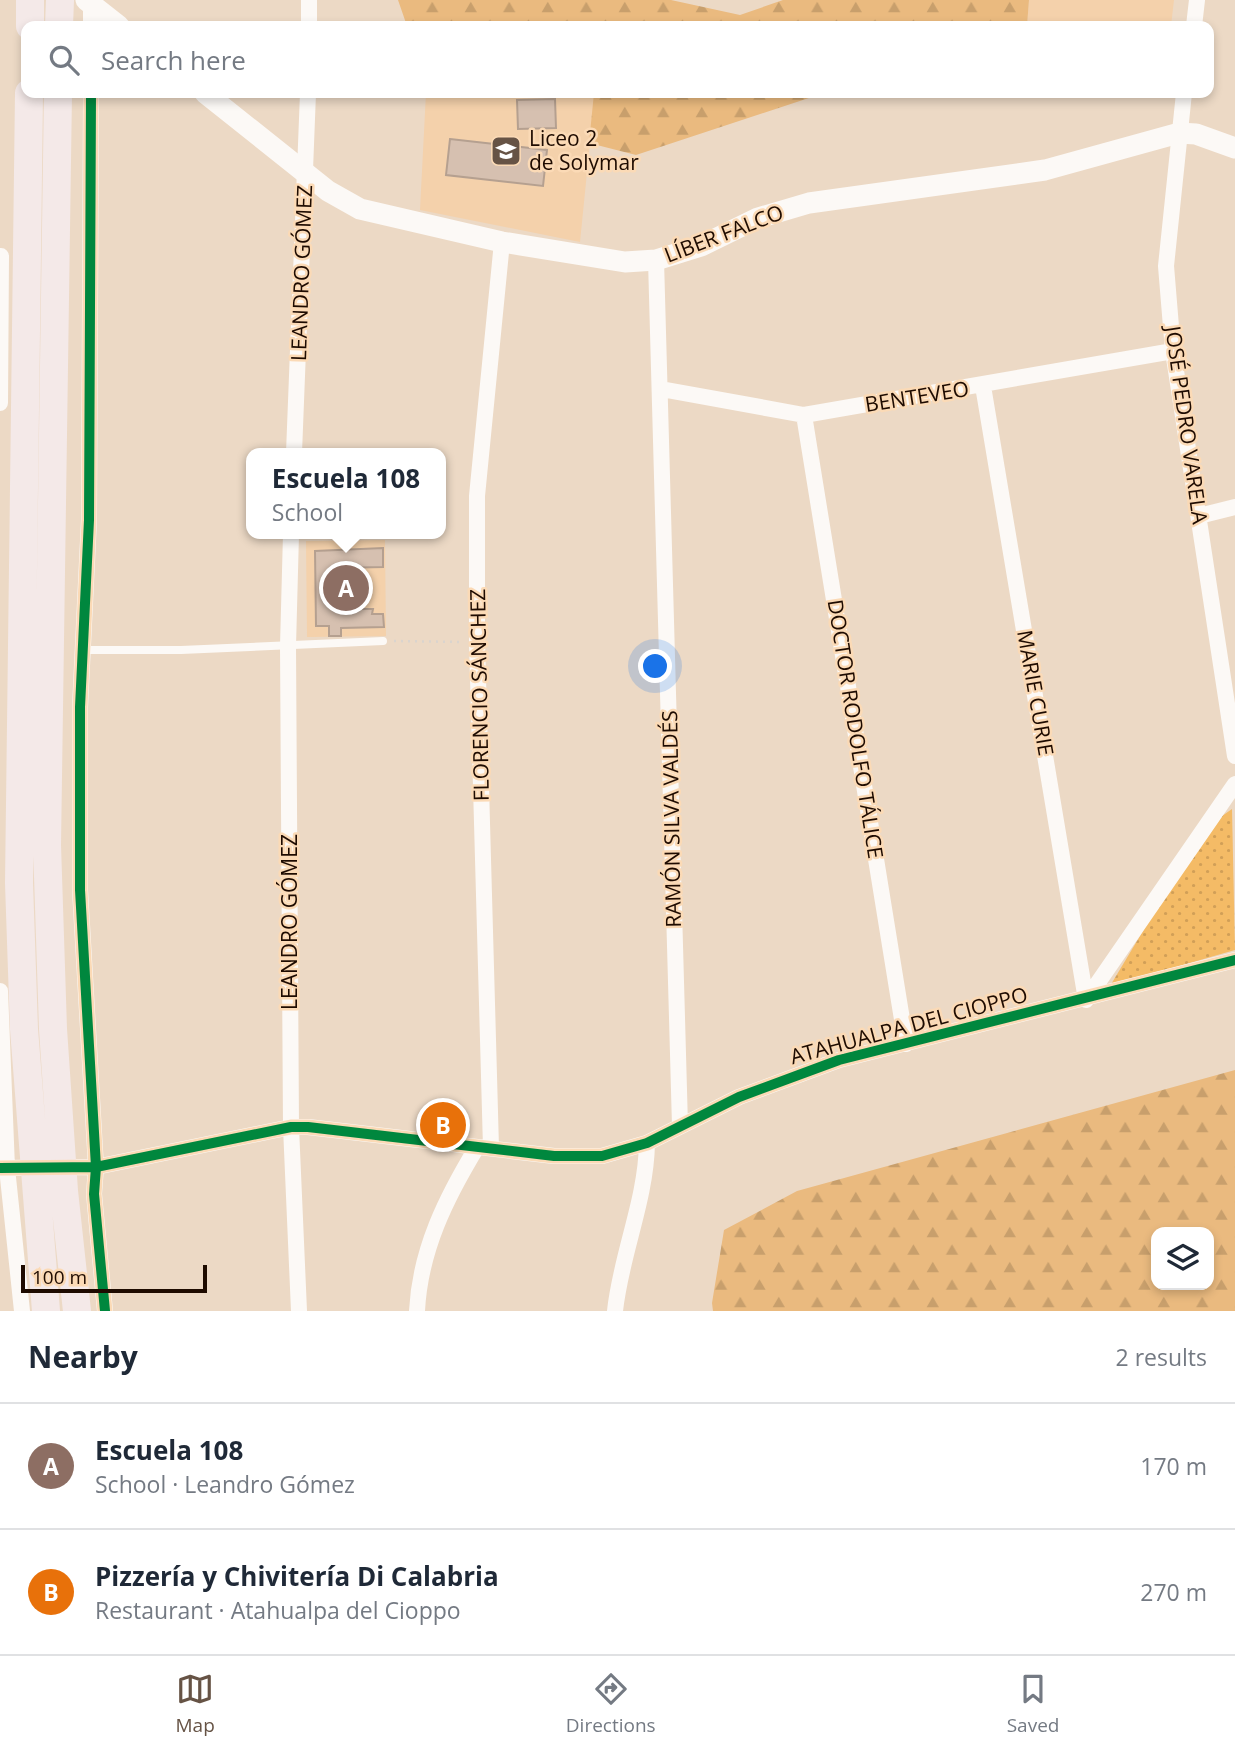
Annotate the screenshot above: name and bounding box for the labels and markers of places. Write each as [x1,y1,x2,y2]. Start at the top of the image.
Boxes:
place label: Liceo 2 de Solymar [529,124,639,176]
school or university icon: Liceo 2 de Solymar [489,134,523,168]
pin: A [323,562,369,614]
pin: B [420,1099,466,1151]

